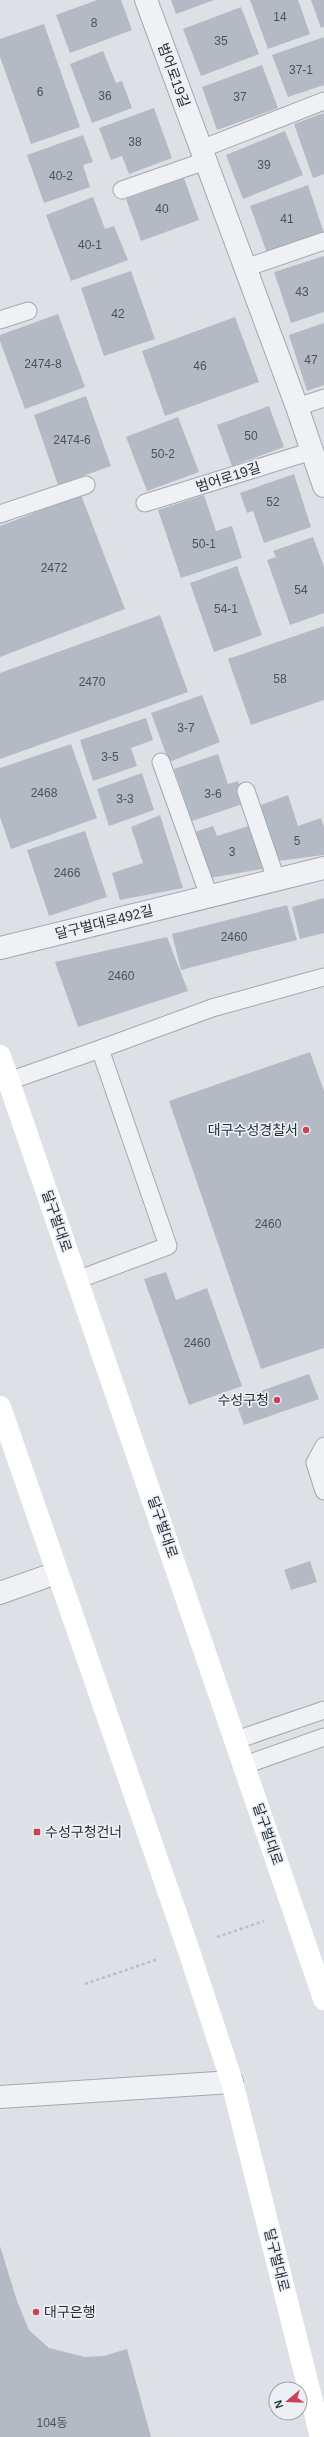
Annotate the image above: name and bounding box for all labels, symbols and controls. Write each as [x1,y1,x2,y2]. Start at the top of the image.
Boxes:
house number: 14 [273,10,287,24]
house number: 8 [91,16,98,30]
house number: 35 [214,34,228,48]
street label: 범어로19길 [155,41,193,109]
house number: 37-1 [289,63,313,77]
house number: 6 [37,85,44,99]
house number: 36 [98,89,112,103]
house number: 37 [233,90,247,104]
house number: 38 [128,135,142,149]
house number: 39 [257,158,271,172]
house number: 40-2 [49,169,73,183]
house number: 40 [155,202,169,216]
house number: 41 [280,212,294,226]
house number: 40-1 [78,238,102,252]
house number: 43 [295,285,309,299]
house number: 42 [111,307,125,321]
house number: 47 [304,353,318,367]
house number: 2474-8 [24,357,62,371]
house number: 46 [193,359,207,373]
house number: 50 [244,429,258,443]
house number: 2474-6 [53,433,91,447]
house number: 50-2 [151,447,175,461]
street label: 범어로19길 [194,459,262,495]
house number: 52 [266,495,280,509]
house number: 50-1 [192,537,216,551]
house number: 2472 [41,561,68,575]
house number: 54 [294,583,308,597]
house number: 54-1 [214,602,238,616]
house number: 58 [273,672,287,686]
house number: 2470 [79,675,106,689]
house number: 3-7 [177,721,195,735]
house number: 3-5 [101,750,119,764]
house number: 2468 [31,786,58,800]
house number: 3-6 [204,787,222,801]
house number: 3-3 [116,792,134,806]
house number: 5 [294,834,301,848]
house number: 3 [229,845,236,859]
house number: 2466 [54,866,81,880]
street label: 달구벌대로492길 [53,902,155,942]
house number: 2460 [221,930,248,944]
house number: 2460 [108,969,135,983]
place label: 대구수성경찰서 [208,1122,298,1138]
marker: 대구수성경찰서 [301,1125,311,1135]
street label: 달구벌대로 [39,1188,75,1254]
house number: 2460 [255,1217,282,1231]
house number: 2460 [184,1336,211,1350]
place label: 수성구청 [217,1392,269,1408]
marker: 수성구청 [272,1395,282,1405]
street label: 달구벌대로 [145,1494,181,1560]
street label: 달구벌대로 [250,1801,286,1867]
place label: 수성구청건너 [45,1824,122,1840]
marker: 수성구청건너 [32,1827,42,1837]
street label: 달구벌대로 [261,2227,293,2293]
place label: 대구은행 [44,2304,96,2320]
marker: 대구은행 [31,2307,41,2317]
north arrow [268,2381,308,2421]
text: N [272,2398,286,2410]
house number: 104동 [36,2416,68,2430]

